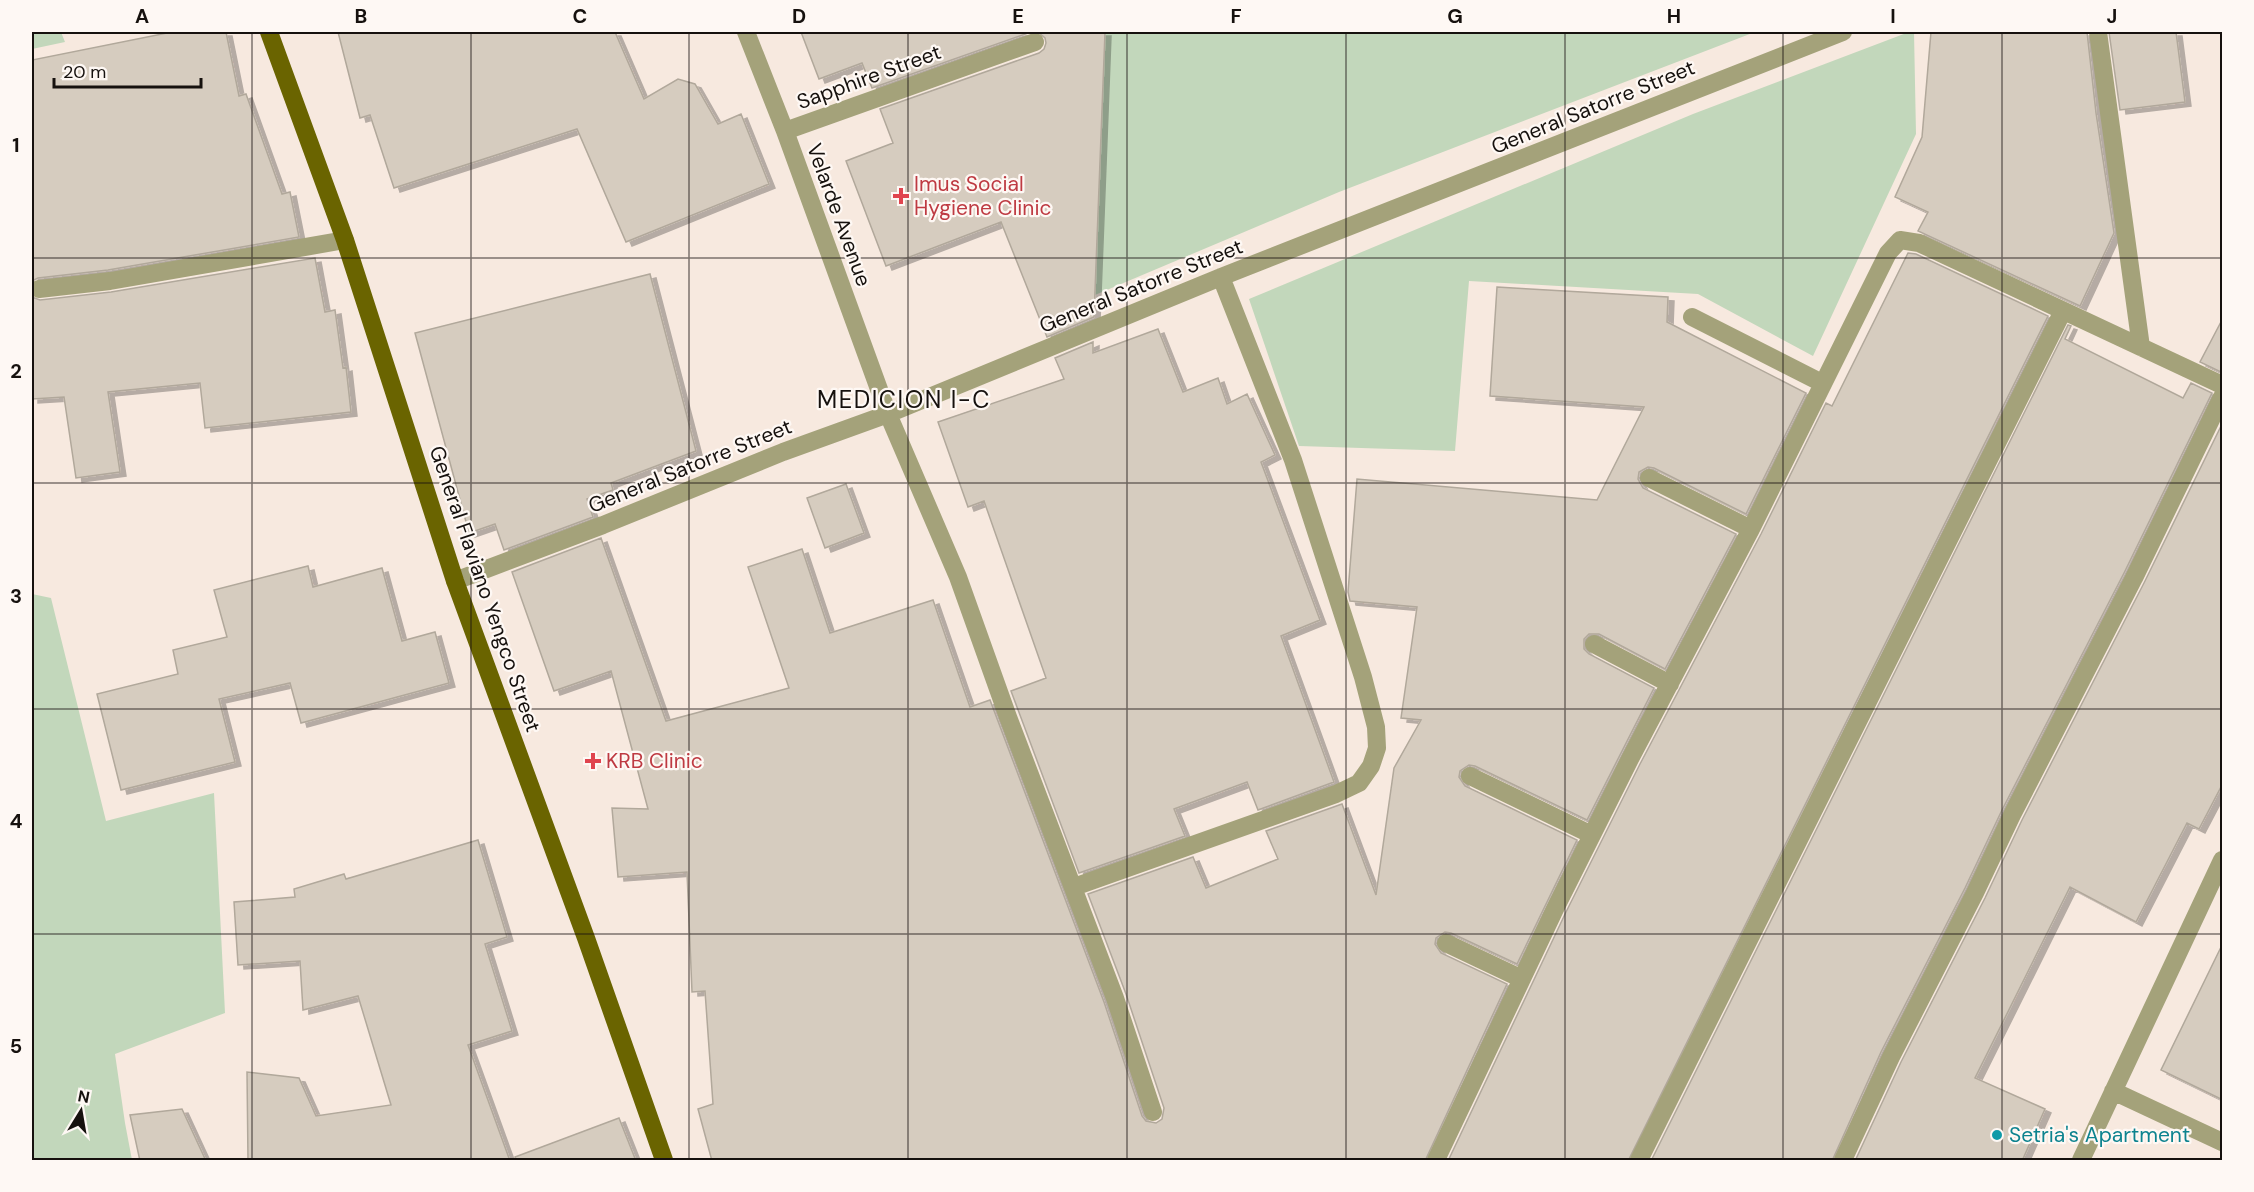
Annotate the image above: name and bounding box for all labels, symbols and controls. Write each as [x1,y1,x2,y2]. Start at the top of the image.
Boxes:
text: A [135,3,149,29]
text: B [355,3,367,29]
text: C [573,3,587,29]
text: D [792,3,806,29]
text: E [1012,3,1024,29]
text: F [1230,3,1242,29]
text: G [1447,3,1463,29]
text: H [1667,3,1681,29]
text: I [1890,3,1896,29]
text: J [2107,3,2117,29]
street label: Sapphire Street [793,38,945,116]
scale bar [54,51,201,89]
street label: General Satorre Street [1487,53,1699,161]
text: 20 m [63,60,106,84]
text: 1 [12,132,20,158]
street label: Velarde Avenue [800,140,878,290]
place label: Imus Social Hygiene Clinic [914,170,1051,222]
marker: Imus Social Hygiene Clinic [892,187,910,205]
street label: General Satorre Street [1035,232,1247,340]
text: 2 [10,358,22,384]
district label: MEDICION I-C [817,384,991,415]
street label: General Satorre Street [584,412,796,520]
street label: General Flaviano Yengco Street [423,442,547,736]
text: 3 [10,583,22,609]
place label: KRB Clinic [606,747,703,775]
marker: KRB Clinic [584,752,602,770]
text: 4 [10,808,23,834]
text: 5 [10,1033,22,1059]
north arrow [51,1081,111,1141]
text: N [76,1085,91,1108]
place label: Setria's Apartment [2009,1121,2190,1149]
marker: Setria's Apartment [1990,1128,2004,1142]

